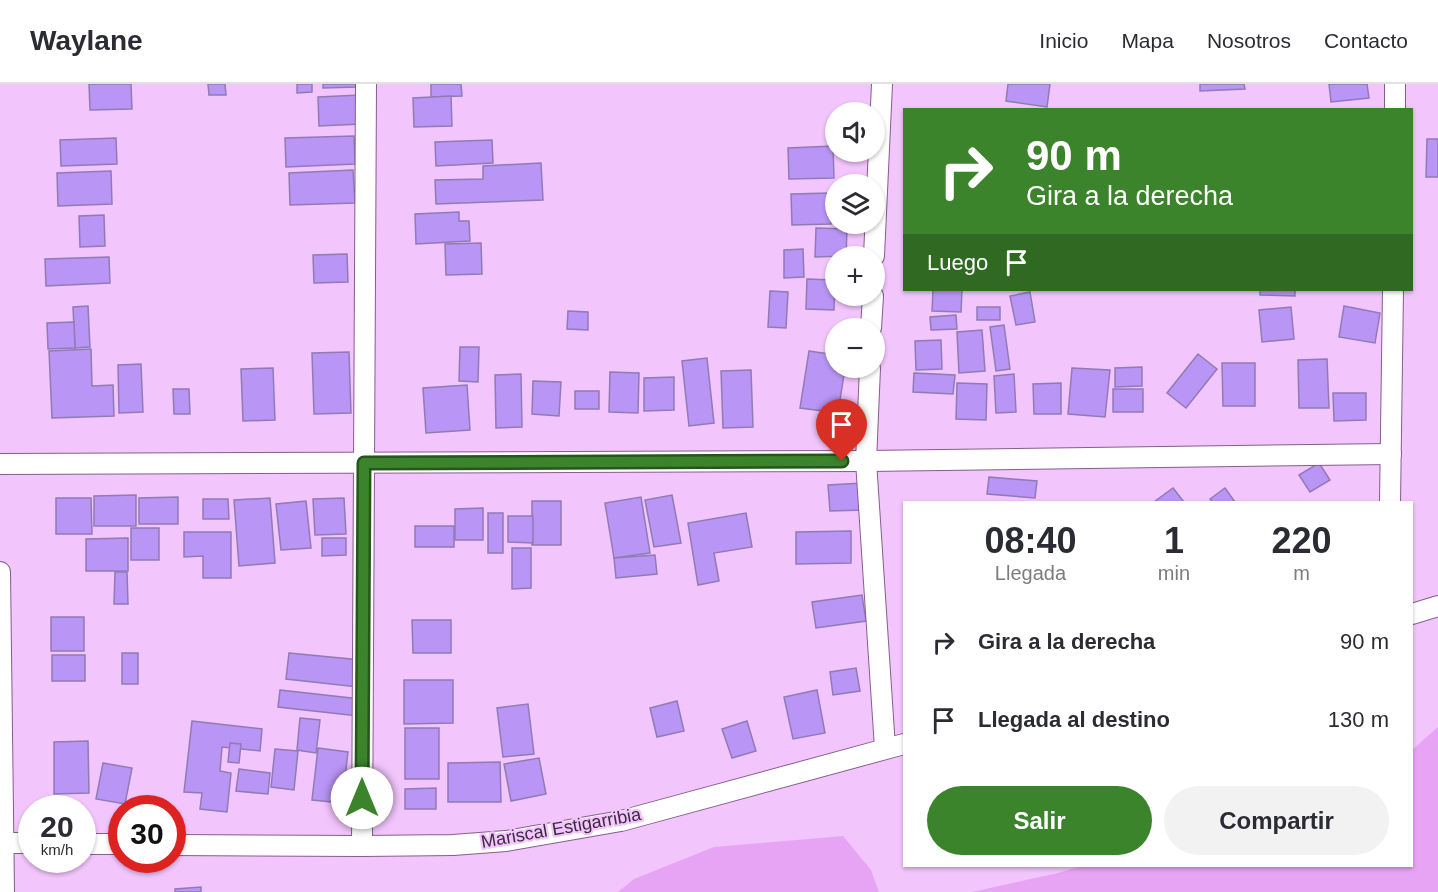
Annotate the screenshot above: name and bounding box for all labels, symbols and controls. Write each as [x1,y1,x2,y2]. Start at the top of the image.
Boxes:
text: Waylane [30,25,143,56]
text: Inicio [1039,29,1088,52]
text: Mapa [1121,29,1174,52]
text: Nosotros [1207,29,1291,52]
text: Contacto [1324,29,1408,52]
map controls [825,102,885,378]
button: sound [825,102,885,162]
icon: right [927,132,1005,210]
text: 90 m [1026,132,1122,179]
button: layers [825,174,885,234]
text: Gira a la derecha [1026,181,1233,211]
button: + [825,246,885,306]
icon: arrive [1000,246,1033,279]
text: Luego [927,250,988,275]
button: − [825,318,885,378]
pin [816,399,867,461]
icon: arrive [825,408,858,441]
text: 08:40 [984,520,1076,561]
text: 1 [1164,520,1184,561]
text: 220 [1271,520,1332,561]
text: Llegada [995,562,1066,584]
text: min [1158,562,1190,584]
text: m [1293,562,1310,584]
icon: right [927,626,960,659]
text: Gira a la derecha [978,629,1155,654]
text: 90 m [1340,629,1389,654]
icon: arrive [927,704,960,737]
text: Llegada al destino [978,707,1170,732]
text: 130 m [1328,707,1389,732]
position arrow [330,766,394,830]
button: Salir [927,786,1152,855]
button: Compartir [1164,786,1389,855]
speed limit sign: 30 [108,795,186,873]
street label: Mariscal Estigarribia [479,804,644,852]
text: 20 [40,810,74,843]
text: km/h [41,841,73,858]

